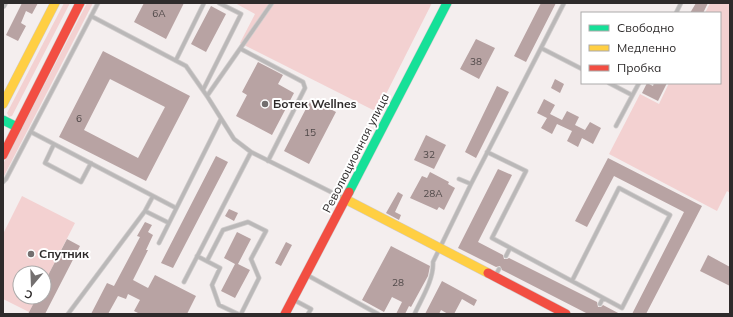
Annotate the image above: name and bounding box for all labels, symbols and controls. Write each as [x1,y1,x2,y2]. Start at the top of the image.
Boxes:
house number: 6А [152,7,166,20]
legend [581,12,721,84]
text: Свободно [617,20,674,35]
text: Медленно [617,40,676,55]
house number: 38 [470,55,482,68]
text: Пробка [617,60,661,75]
street label: Революционная улица [319,91,392,215]
place label: Ботек Wellnes [273,96,357,111]
marker: Ботек Wellnes [260,99,270,109]
house number: 6 [76,112,82,125]
house number: 15 [304,126,316,139]
house number: 32 [423,148,435,161]
house number: 28А [423,187,443,200]
place label: Спутник [39,246,89,261]
marker: Спутник [26,249,36,259]
north arrow [12,265,52,305]
house number: 28 [392,276,404,289]
text: С [22,286,35,302]

